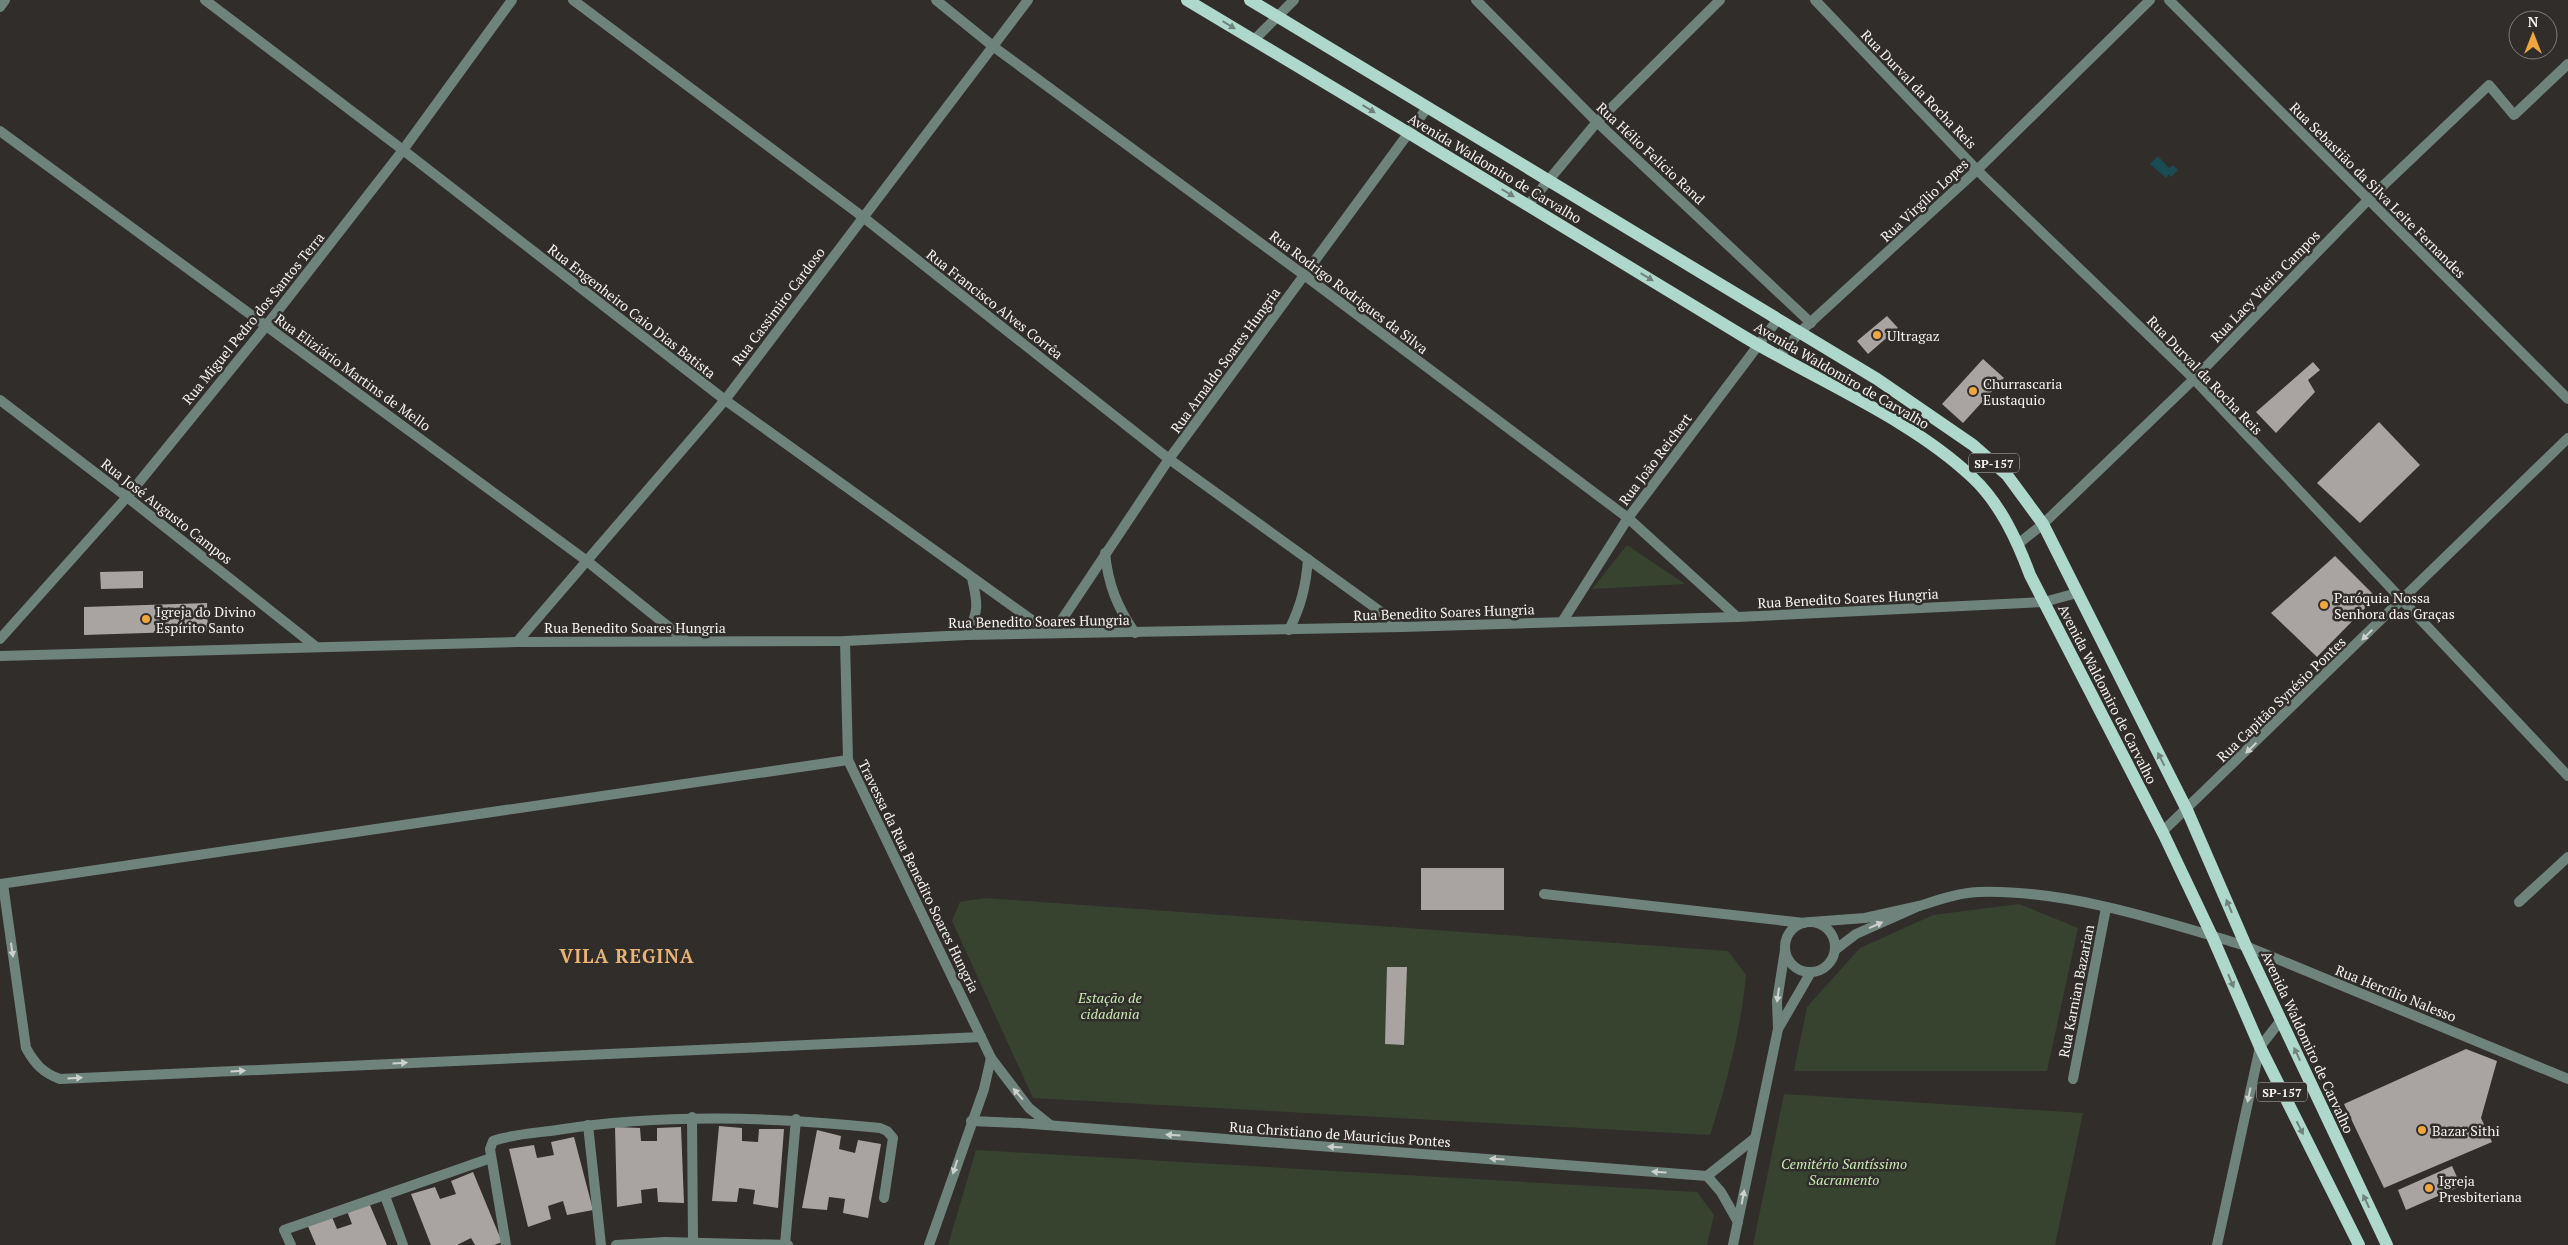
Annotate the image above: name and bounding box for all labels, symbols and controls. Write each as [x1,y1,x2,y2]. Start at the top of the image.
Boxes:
north arrow [2508,10,2558,60]
text: N [2528,12,2539,31]
one-way arrow [1223,21,1236,30]
street label: Rua Durval da Rocha Reis [1857,25,1981,153]
street label: Rua Hélio Felício Rand [1593,98,1709,208]
street label: Rua Sebastião da Silva Leite Fernandes [2286,98,2470,282]
one-way arrow [1362,104,1375,113]
street label: Avenida Waldomiro de Carvalho [1405,109,1586,228]
street label: Rua Virgílio Lopes [1876,154,1972,246]
one-way arrow [1501,188,1514,197]
street label: Rua Rodrigo Rodrigues da Silva [1266,226,1432,358]
street label: Rua Lacy Vieira Campos [2206,226,2324,346]
street label: Rua Miguel Pedro dos Santos Terra [178,228,328,408]
street label: Rua Engenheiro Caio Dias Batista [544,239,720,383]
street label: Rua Cassimiro Cardoso [727,243,829,369]
street label: Rua Francisco Alves Corrêa [923,245,1067,363]
one-way arrow [1640,272,1653,282]
street label: Rua Arnaldo Soares Hungria [1166,283,1284,437]
street label: Rua Eliziário Martins de Mello [271,309,435,435]
street label: Rua Durval da Rocha Reis [2143,311,2267,439]
street label: Avenida Waldomiro de Carvalho [1751,317,1933,433]
place label: Ultragaz [1887,326,1940,345]
marker: Ultragaz [1871,329,1883,341]
place label: Churrascaria Eustaquio [1983,374,2062,409]
marker: Churrascaria Eustaquio [1967,385,1979,397]
street label: Rua João Reichert [1614,409,1696,509]
road number: SP-157 [1969,453,2019,472]
street label: Rua José Augusto Campos [98,454,236,568]
street label: Rua Benedito Soares Hungria [1757,584,1939,612]
place label: Paróquia Nossa Senhora das Graças [2334,588,2455,623]
street label: Rua Benedito Soares Hungria [1353,599,1535,625]
marker: Paróquia Nossa Senhora das Graças [2318,599,2330,611]
street label: Avenida Waldomiro de Carvalho [2054,601,2162,787]
place label: Igreja do Divino Espírito Santo [156,602,256,637]
street label: Rua Benedito Soares Hungria [948,610,1130,632]
marker: Igreja do Divino Espírito Santo [140,613,152,625]
street label: Rua Benedito Soares Hungria [544,618,726,637]
one-way arrow [2361,629,2373,641]
street label: Rua Capitão Synésio Pontes [2212,632,2350,766]
one-way arrow [2245,742,2257,754]
one-way arrow [2157,751,2166,766]
street label: Travessa da Rua Benedito Soares Hungria [854,756,984,996]
one-way arrow [2225,899,2233,913]
one-way arrow [1869,921,1883,929]
street label: Rua Karnian Bazarian [2054,922,2098,1059]
one-way arrow [8,942,16,958]
district label: VILA REGINA [559,943,695,968]
street label: Avenida Waldomiro de Carvalho [2257,948,2359,1137]
street label: Rua Hercílio Nalesso [2333,960,2459,1026]
one-way arrow [2228,974,2236,988]
one-way arrow [1774,987,1782,1003]
park label: Estação de cidadania [1077,988,1143,1023]
one-way arrow [2293,1047,2301,1061]
one-way arrow [392,1059,408,1067]
one-way arrow [230,1066,246,1074]
one-way arrow [67,1074,83,1082]
road number: SP-157 [2257,1082,2307,1102]
one-way arrow [2245,1087,2253,1103]
one-way arrow [1012,1088,1023,1101]
street label: Rua Christiano de Mauricius Pontes [1229,1117,1451,1151]
one-way arrow [2296,1121,2304,1135]
place label: Bazar Sithi [2432,1121,2500,1140]
marker: Bazar Sithi [2416,1124,2428,1136]
one-way arrow [1164,1130,1180,1138]
one-way arrow [1326,1143,1342,1151]
park label: Cemitério Santíssimo Sacramento [1781,1154,1907,1189]
one-way arrow [1488,1155,1504,1163]
one-way arrow [951,1160,958,1175]
one-way arrow [1650,1167,1666,1175]
place label: Igreja Presbiteriana [2439,1171,2522,1206]
marker: Igreja Presbiteriana [2423,1182,2435,1194]
one-way arrow [1739,1190,1747,1205]
one-way arrow [2362,1194,2370,1208]

